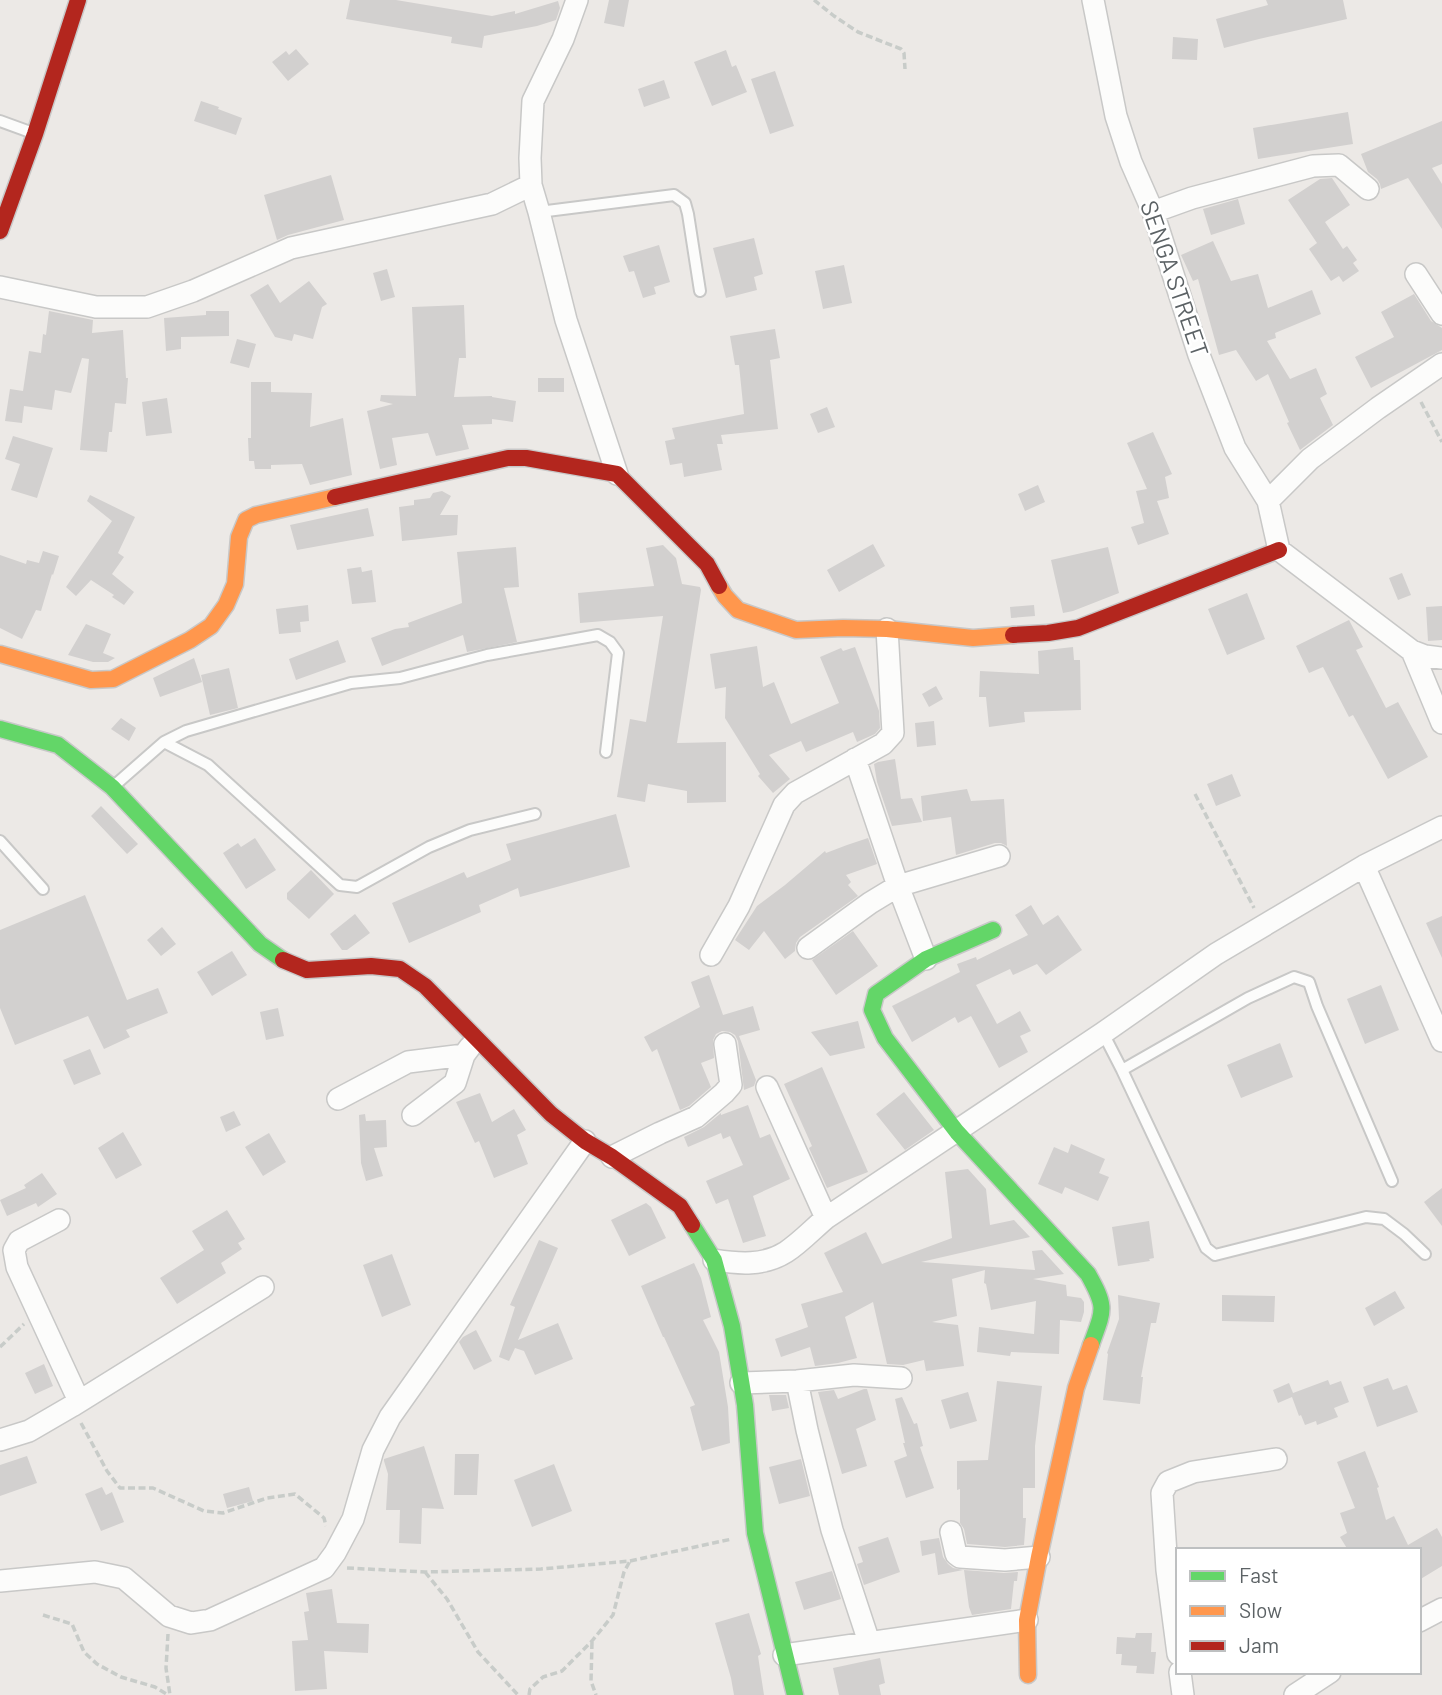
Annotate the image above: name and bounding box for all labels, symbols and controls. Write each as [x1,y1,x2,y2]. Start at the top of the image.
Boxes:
street label: SENGA STREET [1135,197,1216,360]
legend [1176,1548,1421,1674]
text: Fast [1239,1562,1279,1587]
text: Slow [1239,1597,1282,1622]
text: Jam [1239,1632,1279,1657]

